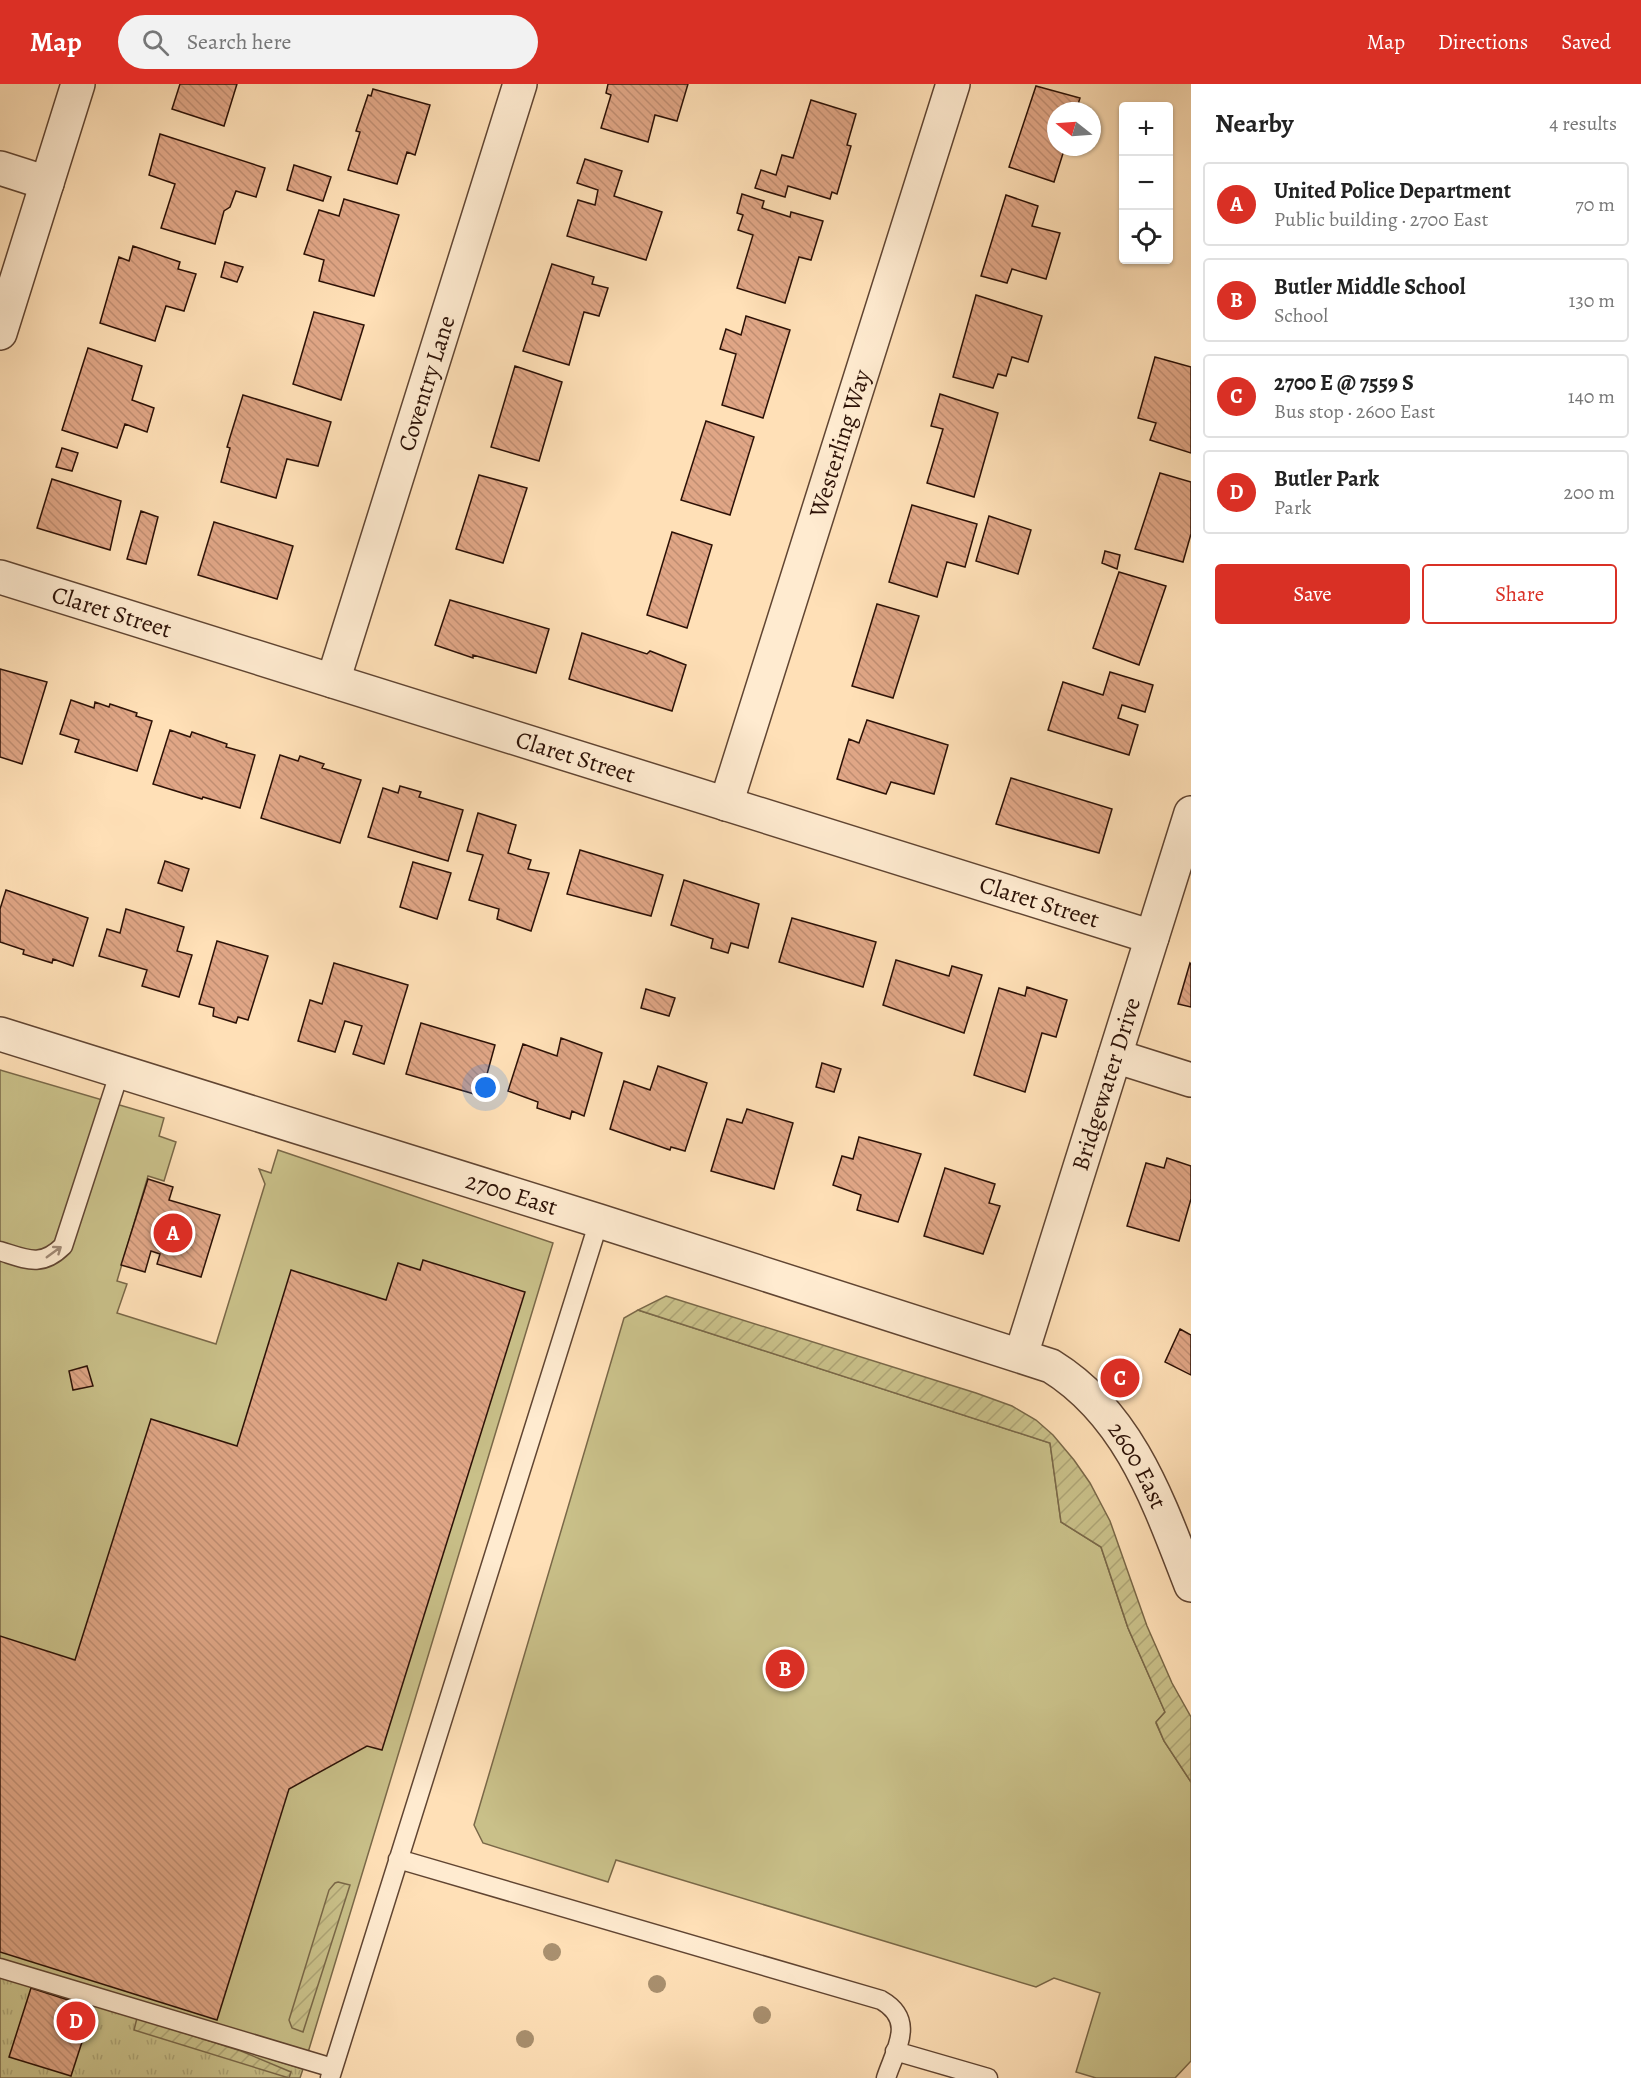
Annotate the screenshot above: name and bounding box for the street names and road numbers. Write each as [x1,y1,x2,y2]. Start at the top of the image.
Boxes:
street label: Coventry Lane [390,311,463,455]
street label: Westerling Way [801,365,878,522]
street label: Claret Street [48,578,175,646]
street label: Claret Street [512,723,639,791]
street label: Claret Street [976,868,1103,936]
street label: Bridgewater Drive [1064,993,1148,1175]
street label: 2700 East [462,1164,562,1223]
street label: 2600 East [1101,1415,1175,1514]

